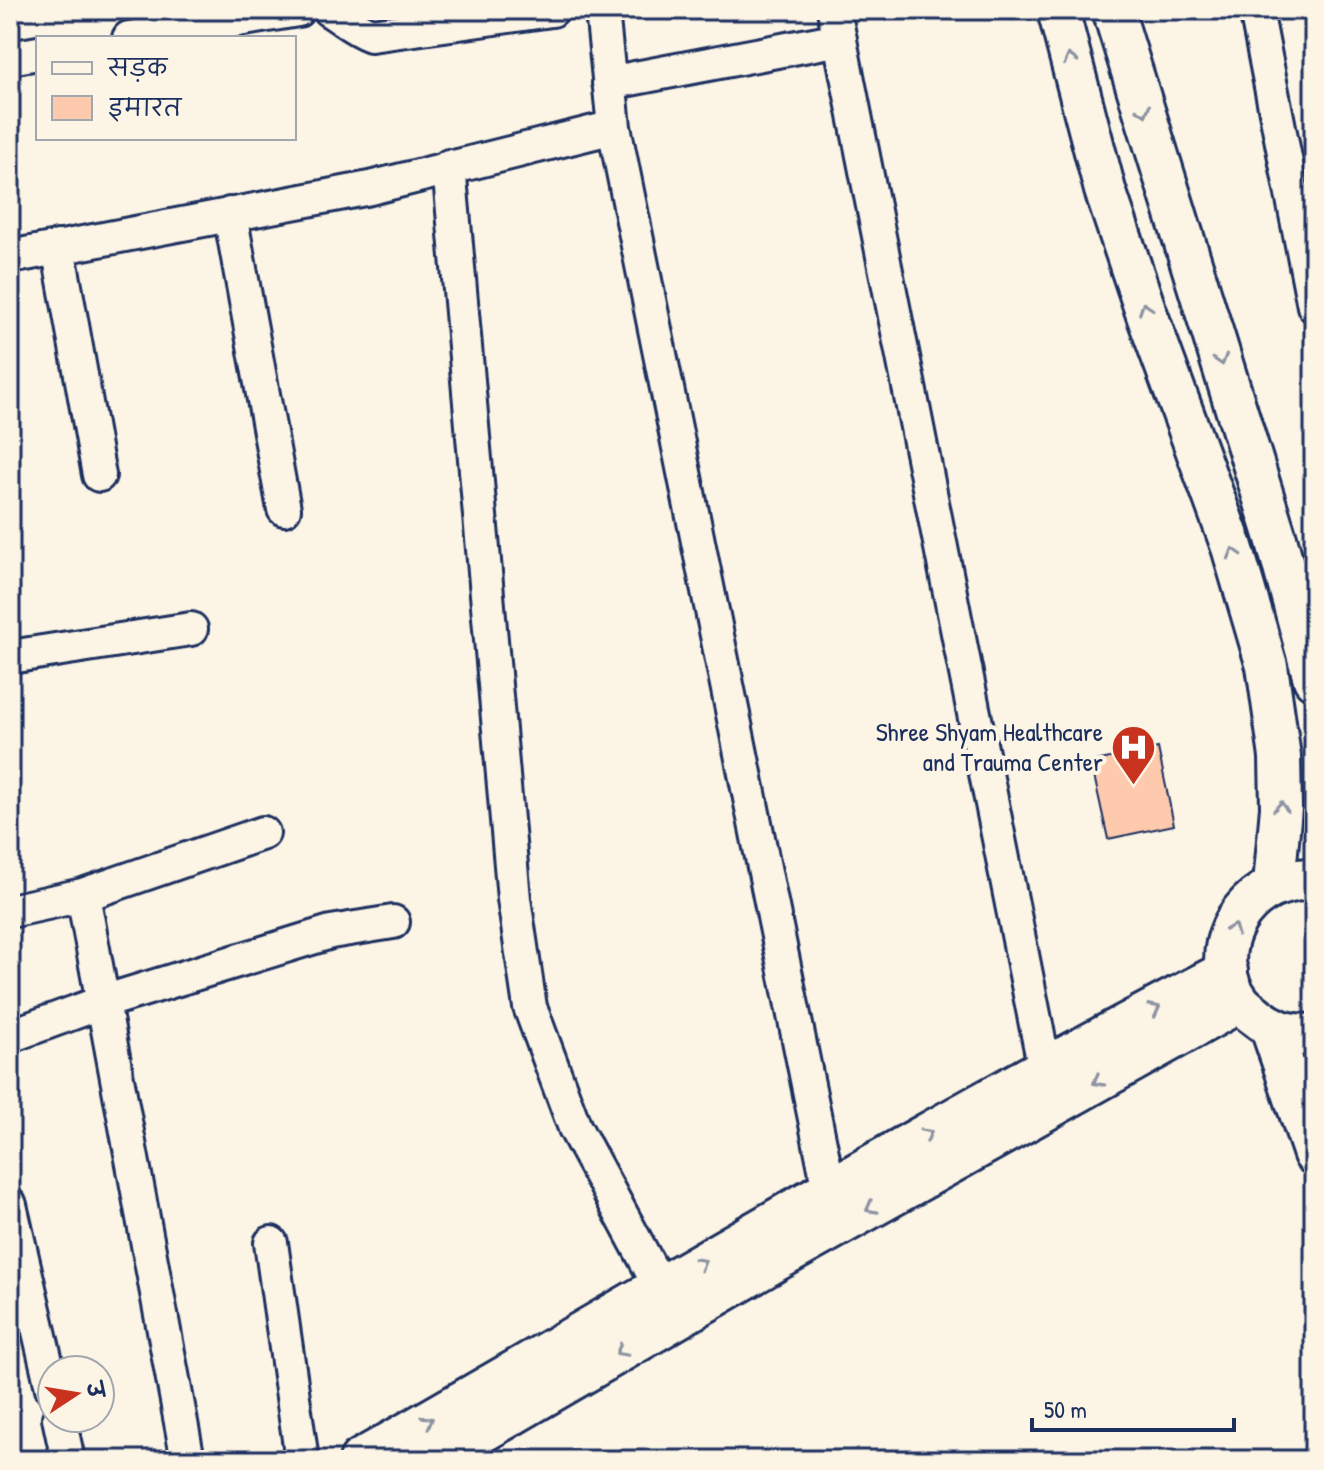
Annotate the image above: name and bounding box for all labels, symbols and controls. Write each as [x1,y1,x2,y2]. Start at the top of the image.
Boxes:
legend [36,36,296,140]
text: सड़क [106,51,169,83]
one-way arrow [1062,53,1079,67]
text: इमारत [108,91,183,123]
one-way arrow [1135,104,1151,118]
one-way arrow [1138,302,1154,316]
one-way arrow [1212,352,1228,366]
one-way arrow [1227,546,1243,560]
place label: Shree Shyam Healthcare and Trauma Center [876,714,1103,779]
hospital icon: Shree Shyam Healthcare and Trauma Center [1110,723,1158,786]
one-way arrow [1272,800,1289,813]
one-way arrow [1223,923,1239,937]
one-way arrow [1146,1003,1161,1018]
one-way arrow [1092,1071,1107,1087]
one-way arrow [919,1129,933,1144]
one-way arrow [865,1198,879,1213]
one-way arrow [692,1257,707,1272]
one-way arrow [615,1341,630,1357]
north arrow [36,1354,116,1434]
text: उ [79,1378,112,1402]
scale bar [1032,1382,1234,1432]
text: 50 m [1044,1393,1087,1425]
one-way arrow [419,1415,434,1431]

